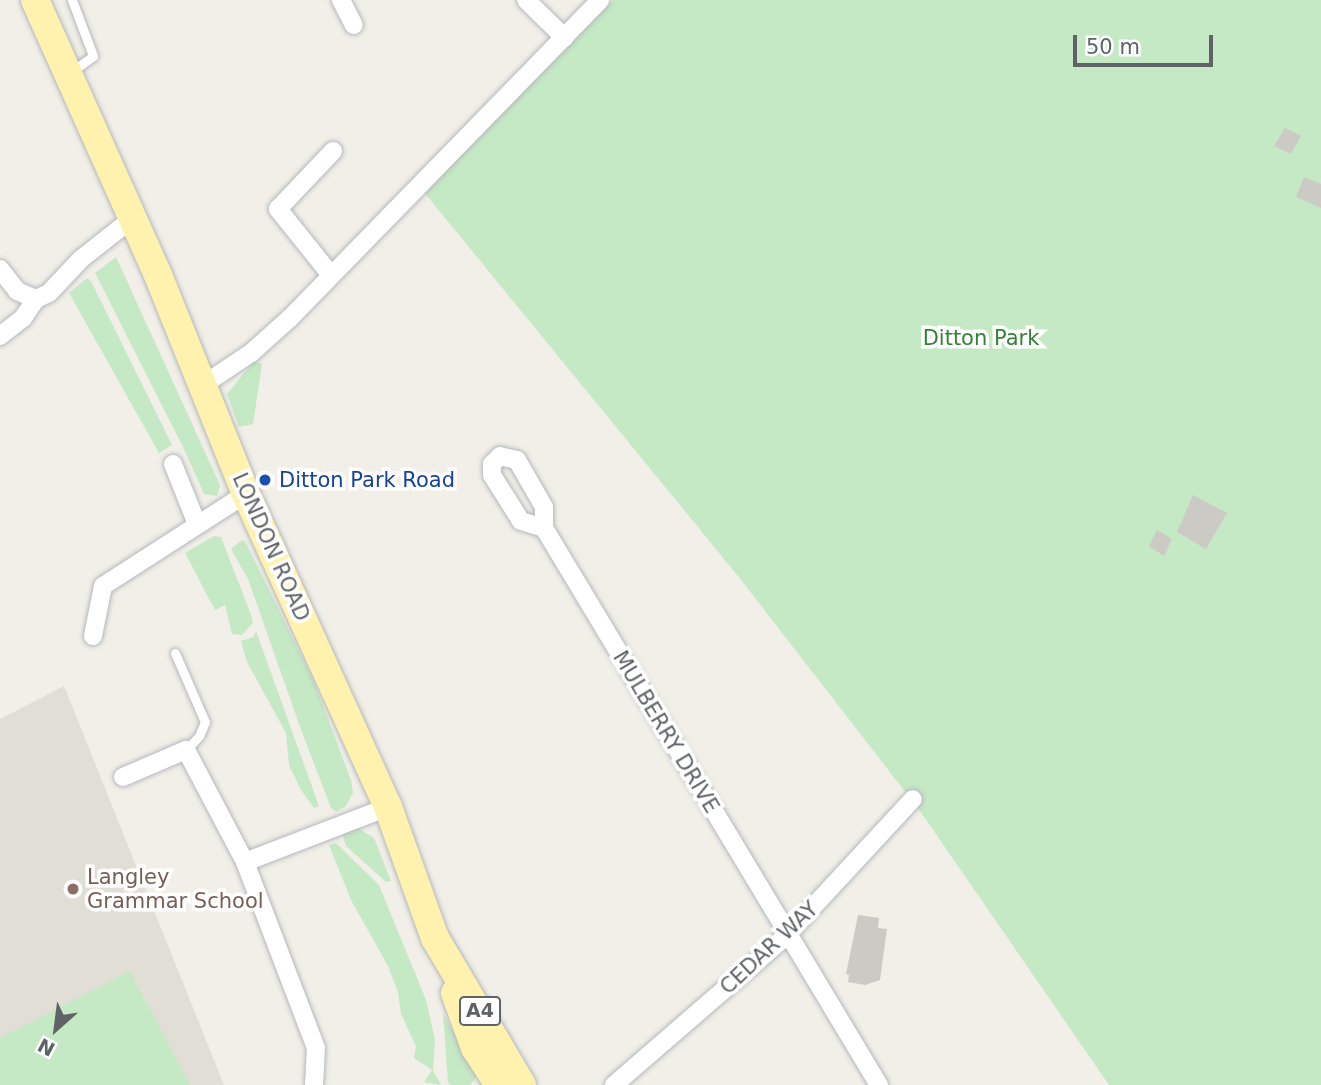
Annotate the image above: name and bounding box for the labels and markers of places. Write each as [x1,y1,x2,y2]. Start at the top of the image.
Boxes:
place label: Ditton Park Road [279,467,455,493]
marker: Ditton Park Road [257,472,273,488]
place label: Langley Grammar School [87,864,264,914]
marker: Langley Grammar School [65,881,81,897]

